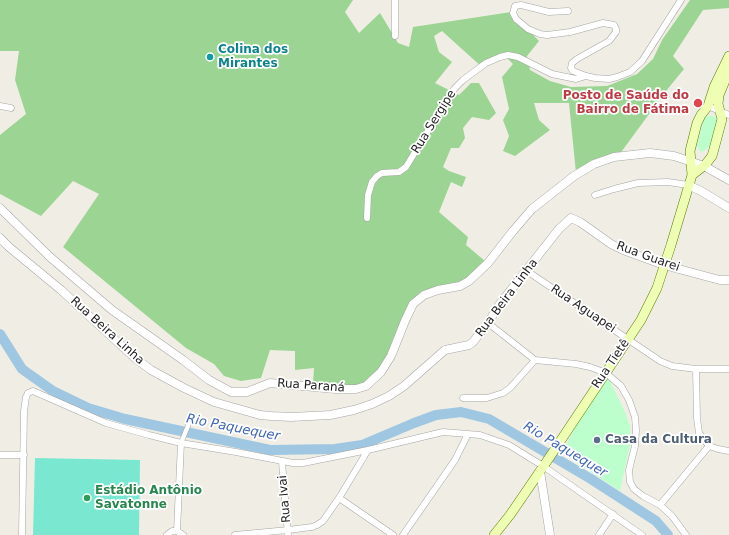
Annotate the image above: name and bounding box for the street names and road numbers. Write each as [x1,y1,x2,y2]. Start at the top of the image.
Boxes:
street label: Rua Sergipe [409,88,459,156]
street label: Rua Guarei [614,239,682,275]
street label: Rua Beira Linha [473,256,541,340]
street label: Rua Aguapei [548,282,618,336]
street label: Rua Beira Linha [67,294,147,368]
street label: Rua Tietê [589,337,633,391]
street label: Rua Paraná [277,376,345,396]
street label: Rua Ivai [276,475,294,523]

